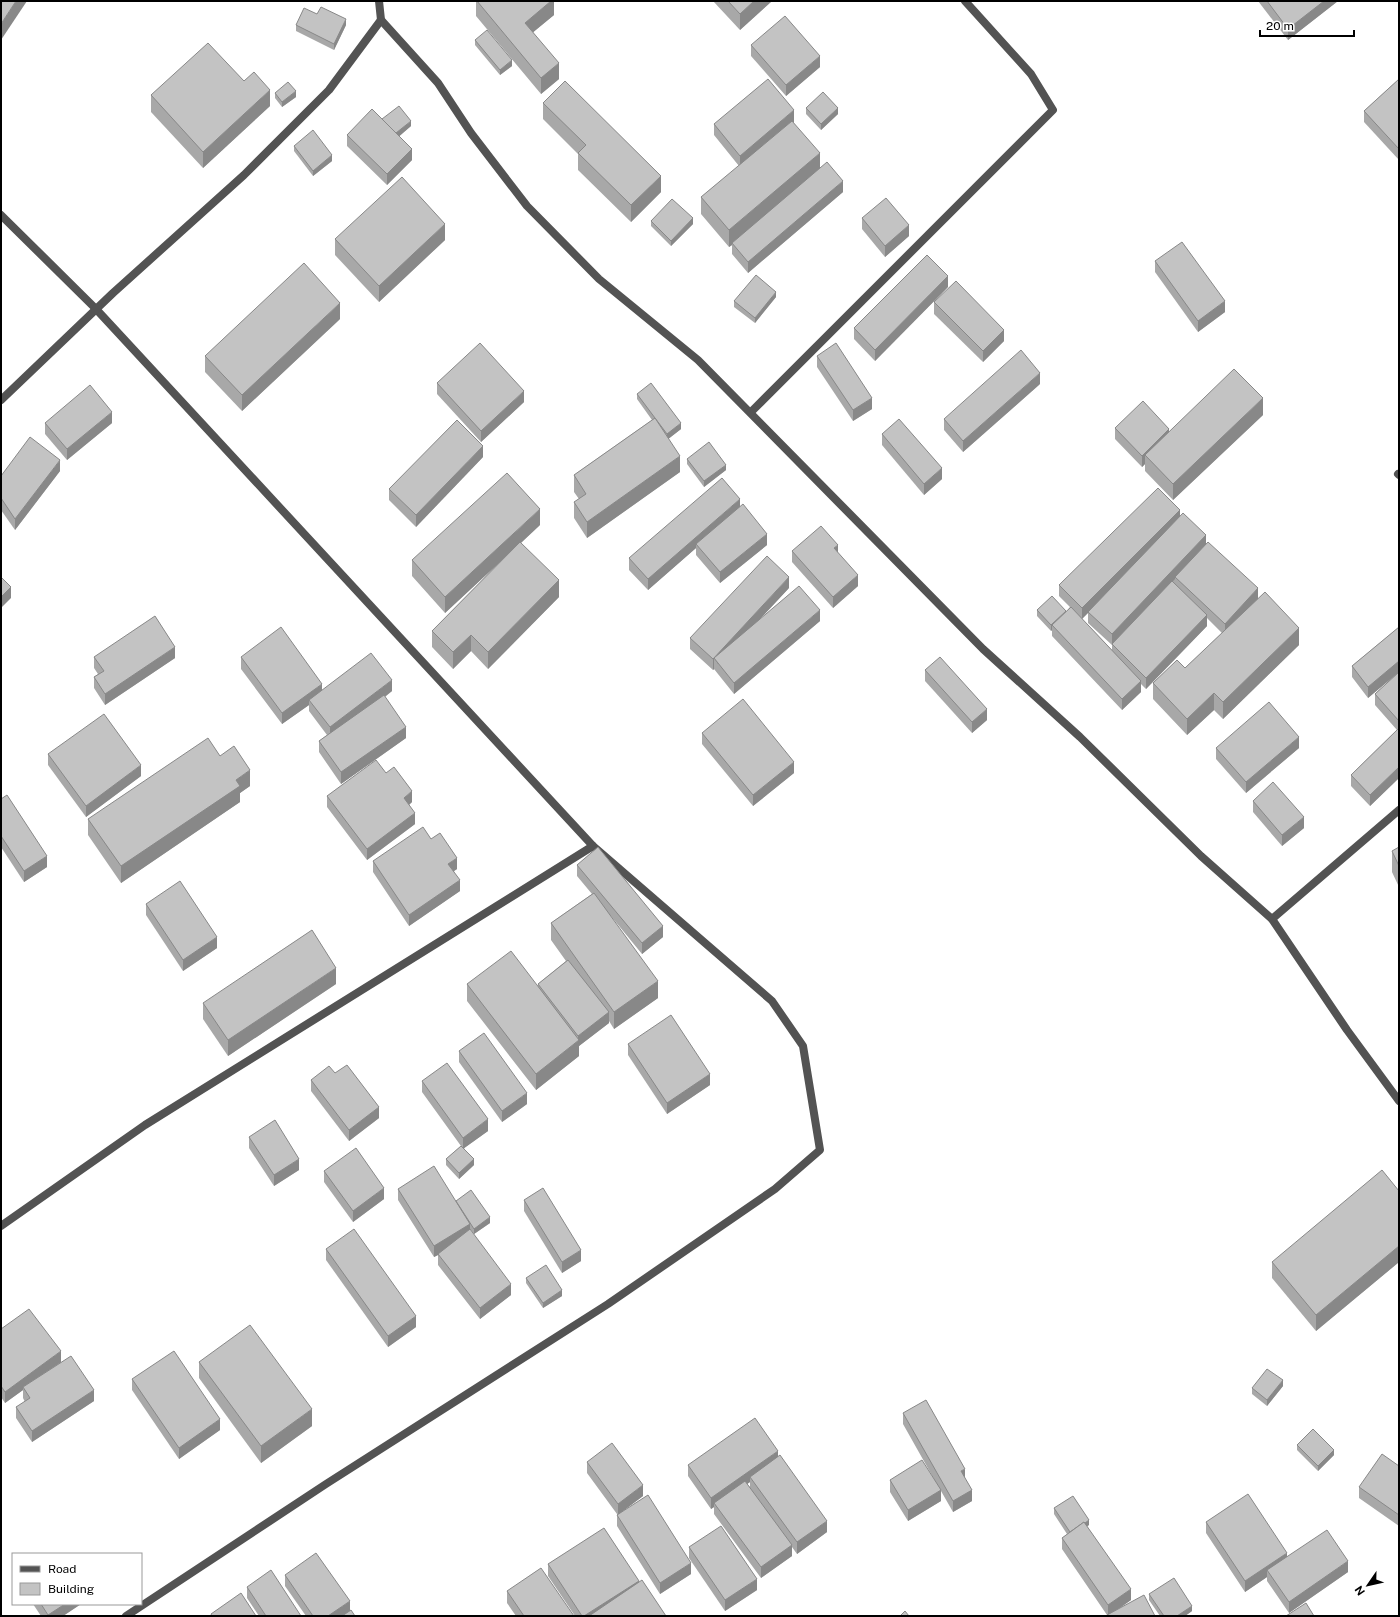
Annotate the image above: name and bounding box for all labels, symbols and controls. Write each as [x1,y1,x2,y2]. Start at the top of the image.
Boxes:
scale bar [1260,12,1354,38]
text: 20 m [1266,19,1294,33]
legend [12,1553,142,1605]
text: Road [48,1562,76,1576]
north arrow [1348,1565,1388,1605]
text: Building [48,1582,94,1596]
text: N [1352,1584,1367,1598]

